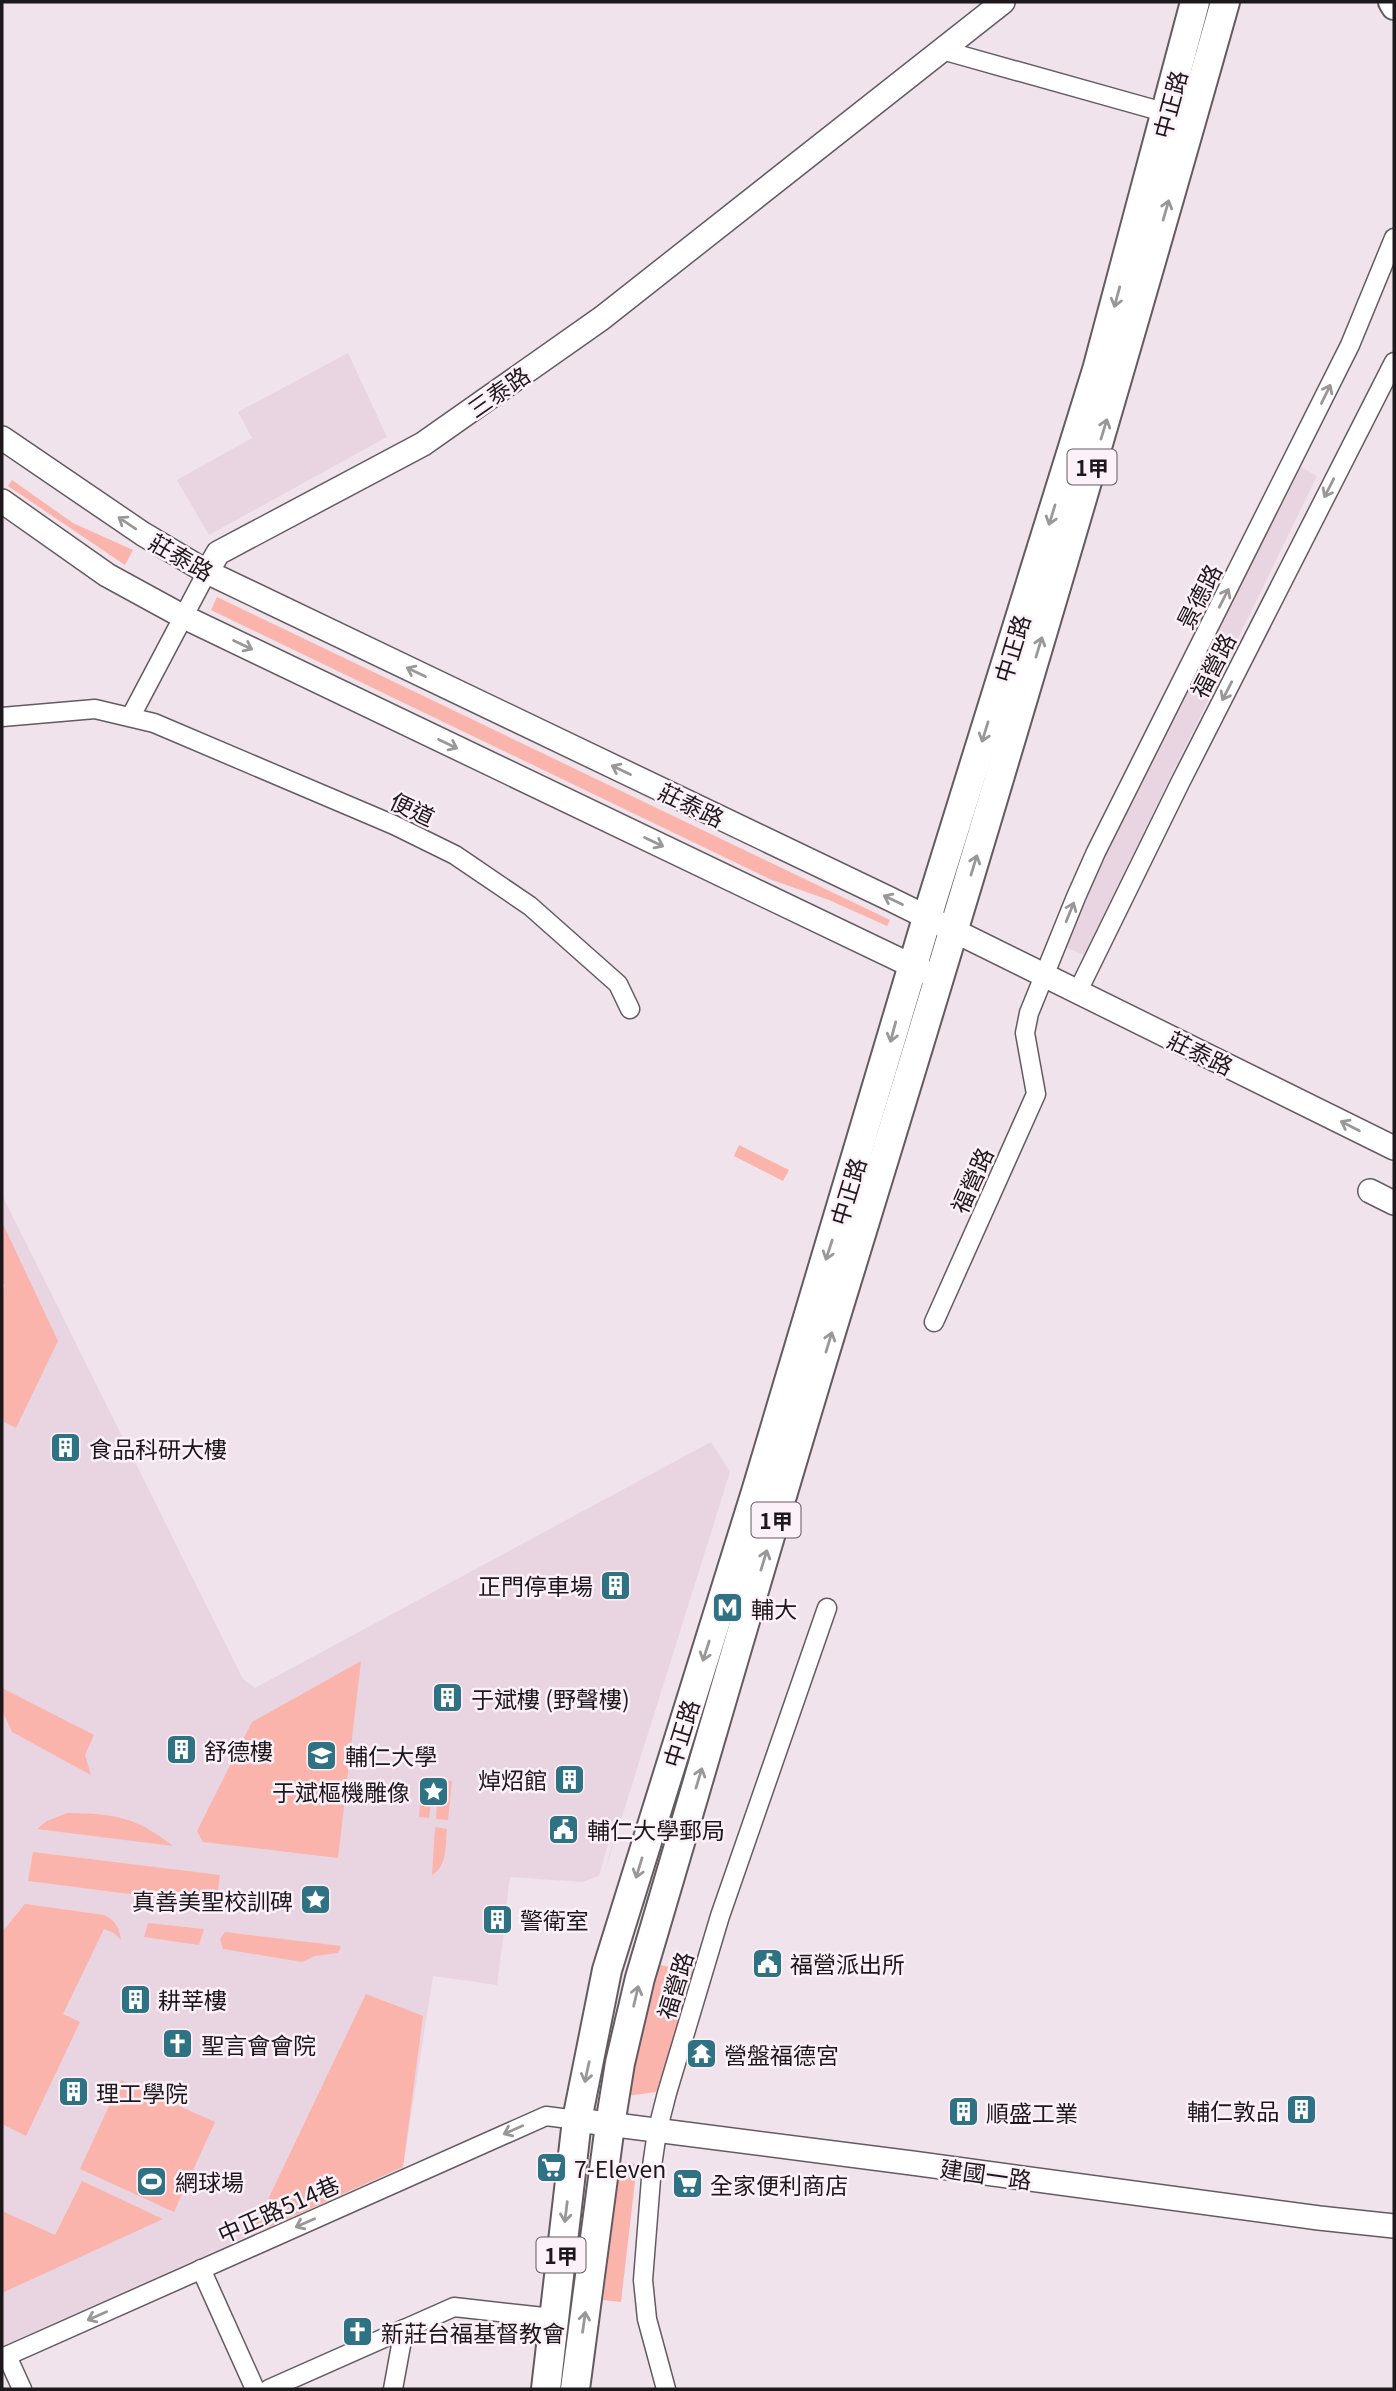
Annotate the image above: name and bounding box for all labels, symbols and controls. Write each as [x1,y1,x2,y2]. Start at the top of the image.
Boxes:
street label: 中正路 [1144,66,1194,142]
one-way arrow [1160,199,1173,222]
one-way arrow [1110,285,1123,308]
street label: 三泰路 [460,357,536,425]
one-way arrow [1319,384,1333,405]
one-way arrow [1098,418,1111,440]
road number: 1甲 [1068,449,1116,484]
one-way arrow [1322,477,1336,498]
one-way arrow [1045,504,1058,526]
one-way arrow [117,516,137,530]
street label: 莊泰路 [144,524,220,588]
street label: 景德路 [1167,558,1229,634]
one-way arrow [1218,588,1232,609]
street label: 中正路 [985,610,1037,686]
street label: 福營路 [1181,627,1243,703]
one-way arrow [1033,636,1046,658]
one-way arrow [232,639,253,653]
one-way arrow [406,664,427,678]
one-way arrow [1219,680,1233,701]
one-way arrow [977,721,990,743]
one-way arrow [437,738,458,751]
one-way arrow [611,763,632,776]
street label: 莊泰路 [654,774,730,834]
street label: 便道 [385,783,441,833]
one-way arrow [643,836,664,849]
one-way arrow [968,854,981,876]
one-way arrow [883,893,904,906]
one-way arrow [1064,901,1077,923]
one-way arrow [886,1021,899,1043]
street label: 莊泰路 [1163,1022,1239,1082]
one-way arrow [1340,1118,1360,1132]
street label: 福營路 [941,1142,1001,1218]
street label: 中正路 [821,1153,873,1229]
one-way arrow [822,1239,835,1261]
one-way arrow [823,1331,836,1353]
building icon: 食品科研大樓 [49,1431,83,1465]
place label: 食品科研大樓 [89,1431,227,1465]
road number: 1甲 [752,1502,800,1538]
one-way arrow [758,1549,771,1571]
place label: 正門停車場 [478,1568,593,1602]
building icon: 正門停車場 [599,1568,633,1602]
metro station icon: 輔大 [711,1591,745,1625]
place label: 輔大 [751,1591,797,1625]
one-way arrow [698,1640,711,1662]
building icon: 于斌樓 (野聲樓) [431,1681,465,1715]
place label: 于斌樓 (野聲樓) [471,1681,630,1715]
street label: 中正路 [654,1695,706,1771]
building icon: 舒德樓 [164,1733,198,1767]
place label: 舒德樓 [204,1733,273,1767]
school or university icon: 輔仁大學 [305,1738,339,1772]
place label: 輔仁大學 [345,1738,437,1772]
place label: 焯炤館 [478,1762,547,1796]
building icon: 焯炤館 [553,1762,587,1796]
one-way arrow [694,1767,707,1789]
place label: 于斌樞機雕像 [272,1774,410,1808]
place icon: 于斌樞機雕像 [416,1774,450,1808]
public building icon: 輔仁大學郵局 [547,1812,581,1846]
place label: 輔仁大學郵局 [587,1812,725,1846]
one-way arrow [631,1857,644,1879]
place label: 真善美聖校訓碑 [132,1883,293,1917]
place icon: 真善美聖校訓碑 [299,1883,333,1917]
building icon: 警衛室 [480,1902,514,1936]
place label: 警衛室 [520,1902,589,1936]
public building icon: 福營派出所 [750,1946,784,1980]
place label: 福營派出所 [790,1946,905,1980]
street label: 福營路 [648,1947,700,2023]
building icon: 耕莘樓 [118,1982,152,2016]
place label: 耕莘樓 [158,1982,227,2016]
one-way arrow [629,1985,643,2008]
church icon: 聖言會會院 [161,2027,195,2061]
place label: 聖言會會院 [201,2027,316,2061]
temple icon: 營盤福德宮 [684,2037,718,2071]
place label: 營盤福德宮 [724,2037,839,2071]
one-way arrow [580,2060,594,2083]
building icon: 理工學院 [56,2075,90,2109]
place label: 理工學院 [96,2075,188,2109]
place label: 輔仁敦品 [1187,2093,1279,2127]
building icon: 輔仁敦品 [1285,2093,1319,2127]
building icon: 順盛工業 [946,2095,980,2129]
place label: 順盛工業 [986,2095,1078,2129]
one-way arrow [503,2124,524,2137]
street label: 建國一路 [938,2150,1034,2196]
supermarket icon: 7-Eleven [534,2151,568,2185]
place label: 7-Eleven [574,2151,666,2185]
sports icon: 網球場 [135,2164,169,2198]
place label: 網球場 [175,2164,244,2198]
street label: 中正路514巷 [212,2166,344,2250]
supermarket icon: 全家便利商店 [670,2167,704,2201]
place label: 全家便利商店 [710,2167,848,2201]
one-way arrow [560,2201,573,2223]
one-way arrow [295,2217,316,2230]
road number: 1甲 [536,2238,586,2272]
one-way arrow [87,2310,108,2323]
one-way arrow [578,2311,591,2333]
church icon: 新莊台福基督教會 [341,2315,375,2349]
place label: 新莊台福基督教會 [381,2315,565,2349]

